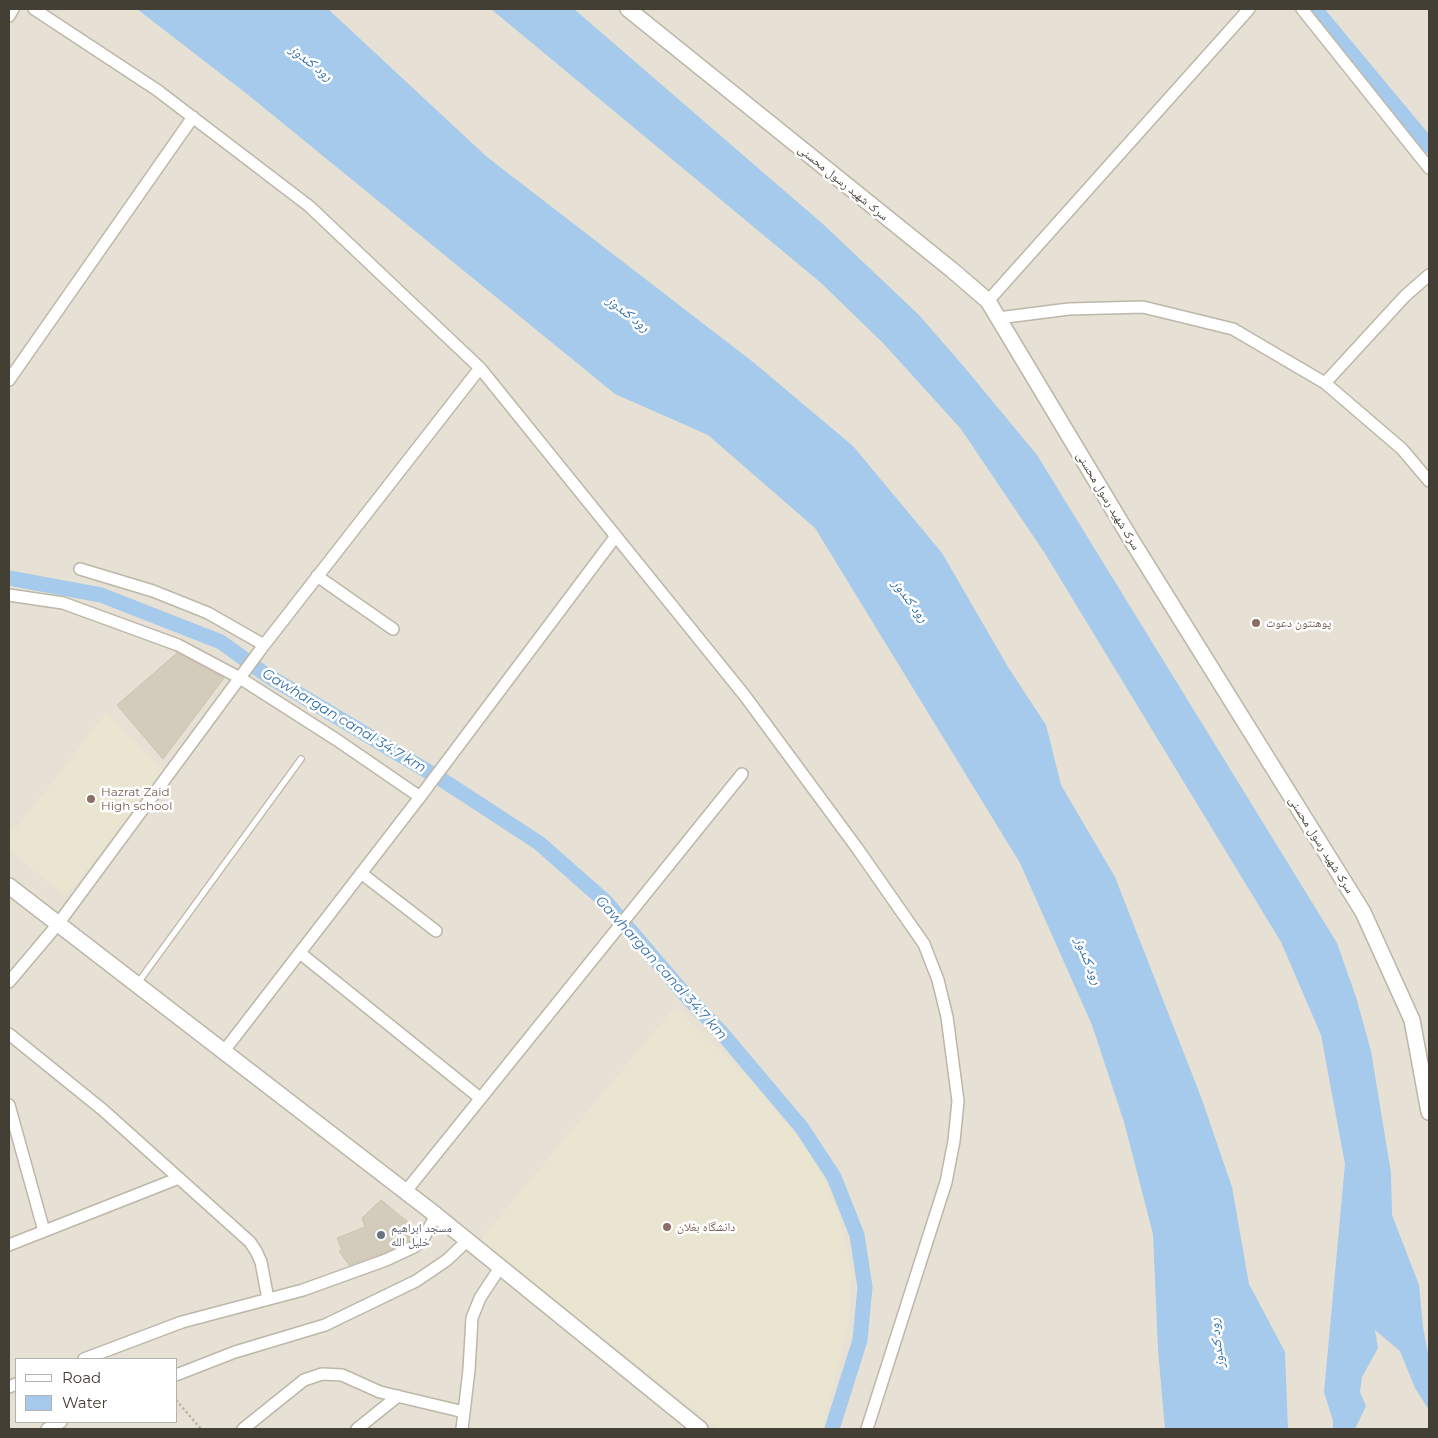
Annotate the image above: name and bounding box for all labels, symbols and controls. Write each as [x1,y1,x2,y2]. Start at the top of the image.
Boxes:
water label: رود کندوز [286,41,336,85]
street label: سرک شهید رسول محسنی [795,142,891,224]
water label: رود کندوز [603,292,653,336]
street label: سرک شهید رسول محسنی [1073,449,1143,553]
water label: رود کندوز [888,576,932,626]
place label: پوهنتون دعوت [1266,616,1331,630]
marker: پوهنتون دعوت [1250,617,1262,629]
water label: Gawhargan canal 34.7 km [259,665,429,777]
place label: Hazrat Zaid High school [101,785,172,813]
marker: Hazrat Zaid High school [85,793,97,805]
street label: سرک شهید رسول محسنی [1285,794,1357,896]
water label: Gawhargan canal 34.7 km [592,892,730,1044]
water label: رود کندوز [1071,935,1105,987]
place label: دانشگاه بغلان [677,1220,735,1234]
place label: مسجد ابراهیم خلیل الله [391,1221,452,1249]
marker: دانشگاه بغلان [661,1221,673,1233]
marker: مسجد ابراهیم خلیل الله [375,1229,387,1241]
water label: رود کندوز [1206,1317,1228,1369]
legend [15,1358,178,1423]
text: Road [62,1368,101,1387]
text: Water [62,1393,108,1412]

